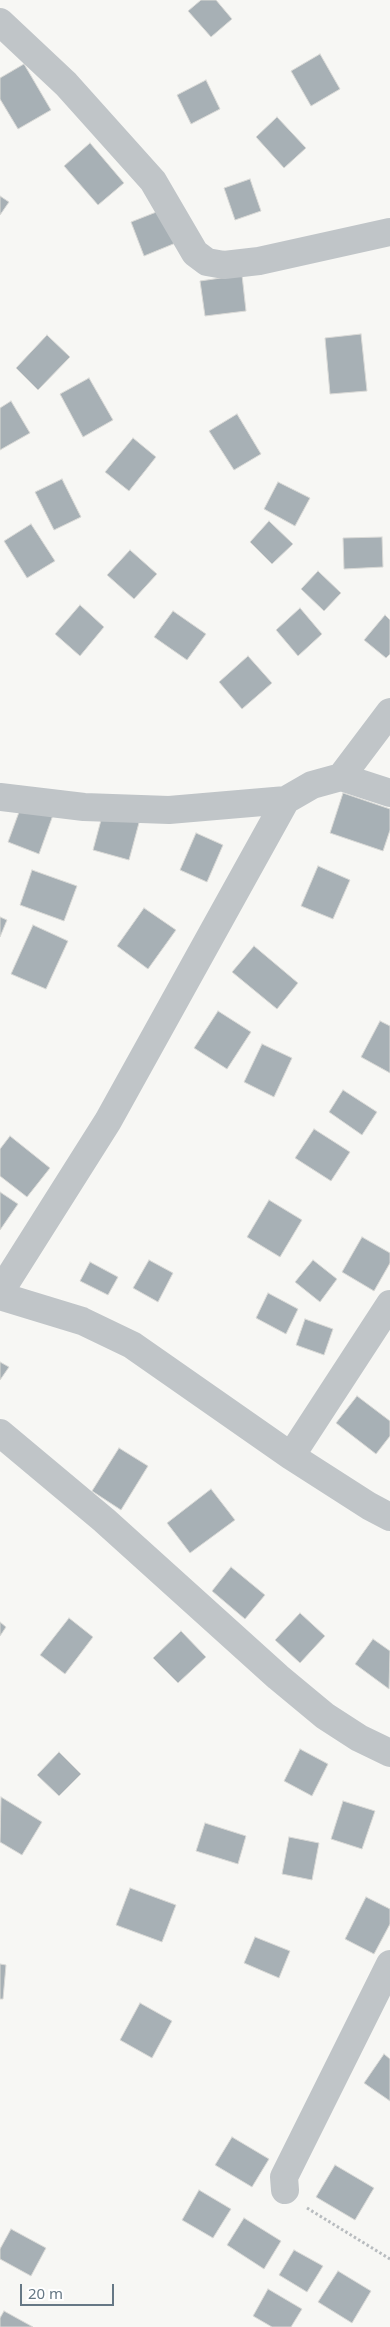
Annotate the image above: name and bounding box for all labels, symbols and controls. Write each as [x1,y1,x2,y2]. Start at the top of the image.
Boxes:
scale bar [22,2274,116,2306]
text: 20 m [28,2283,63,2303]

